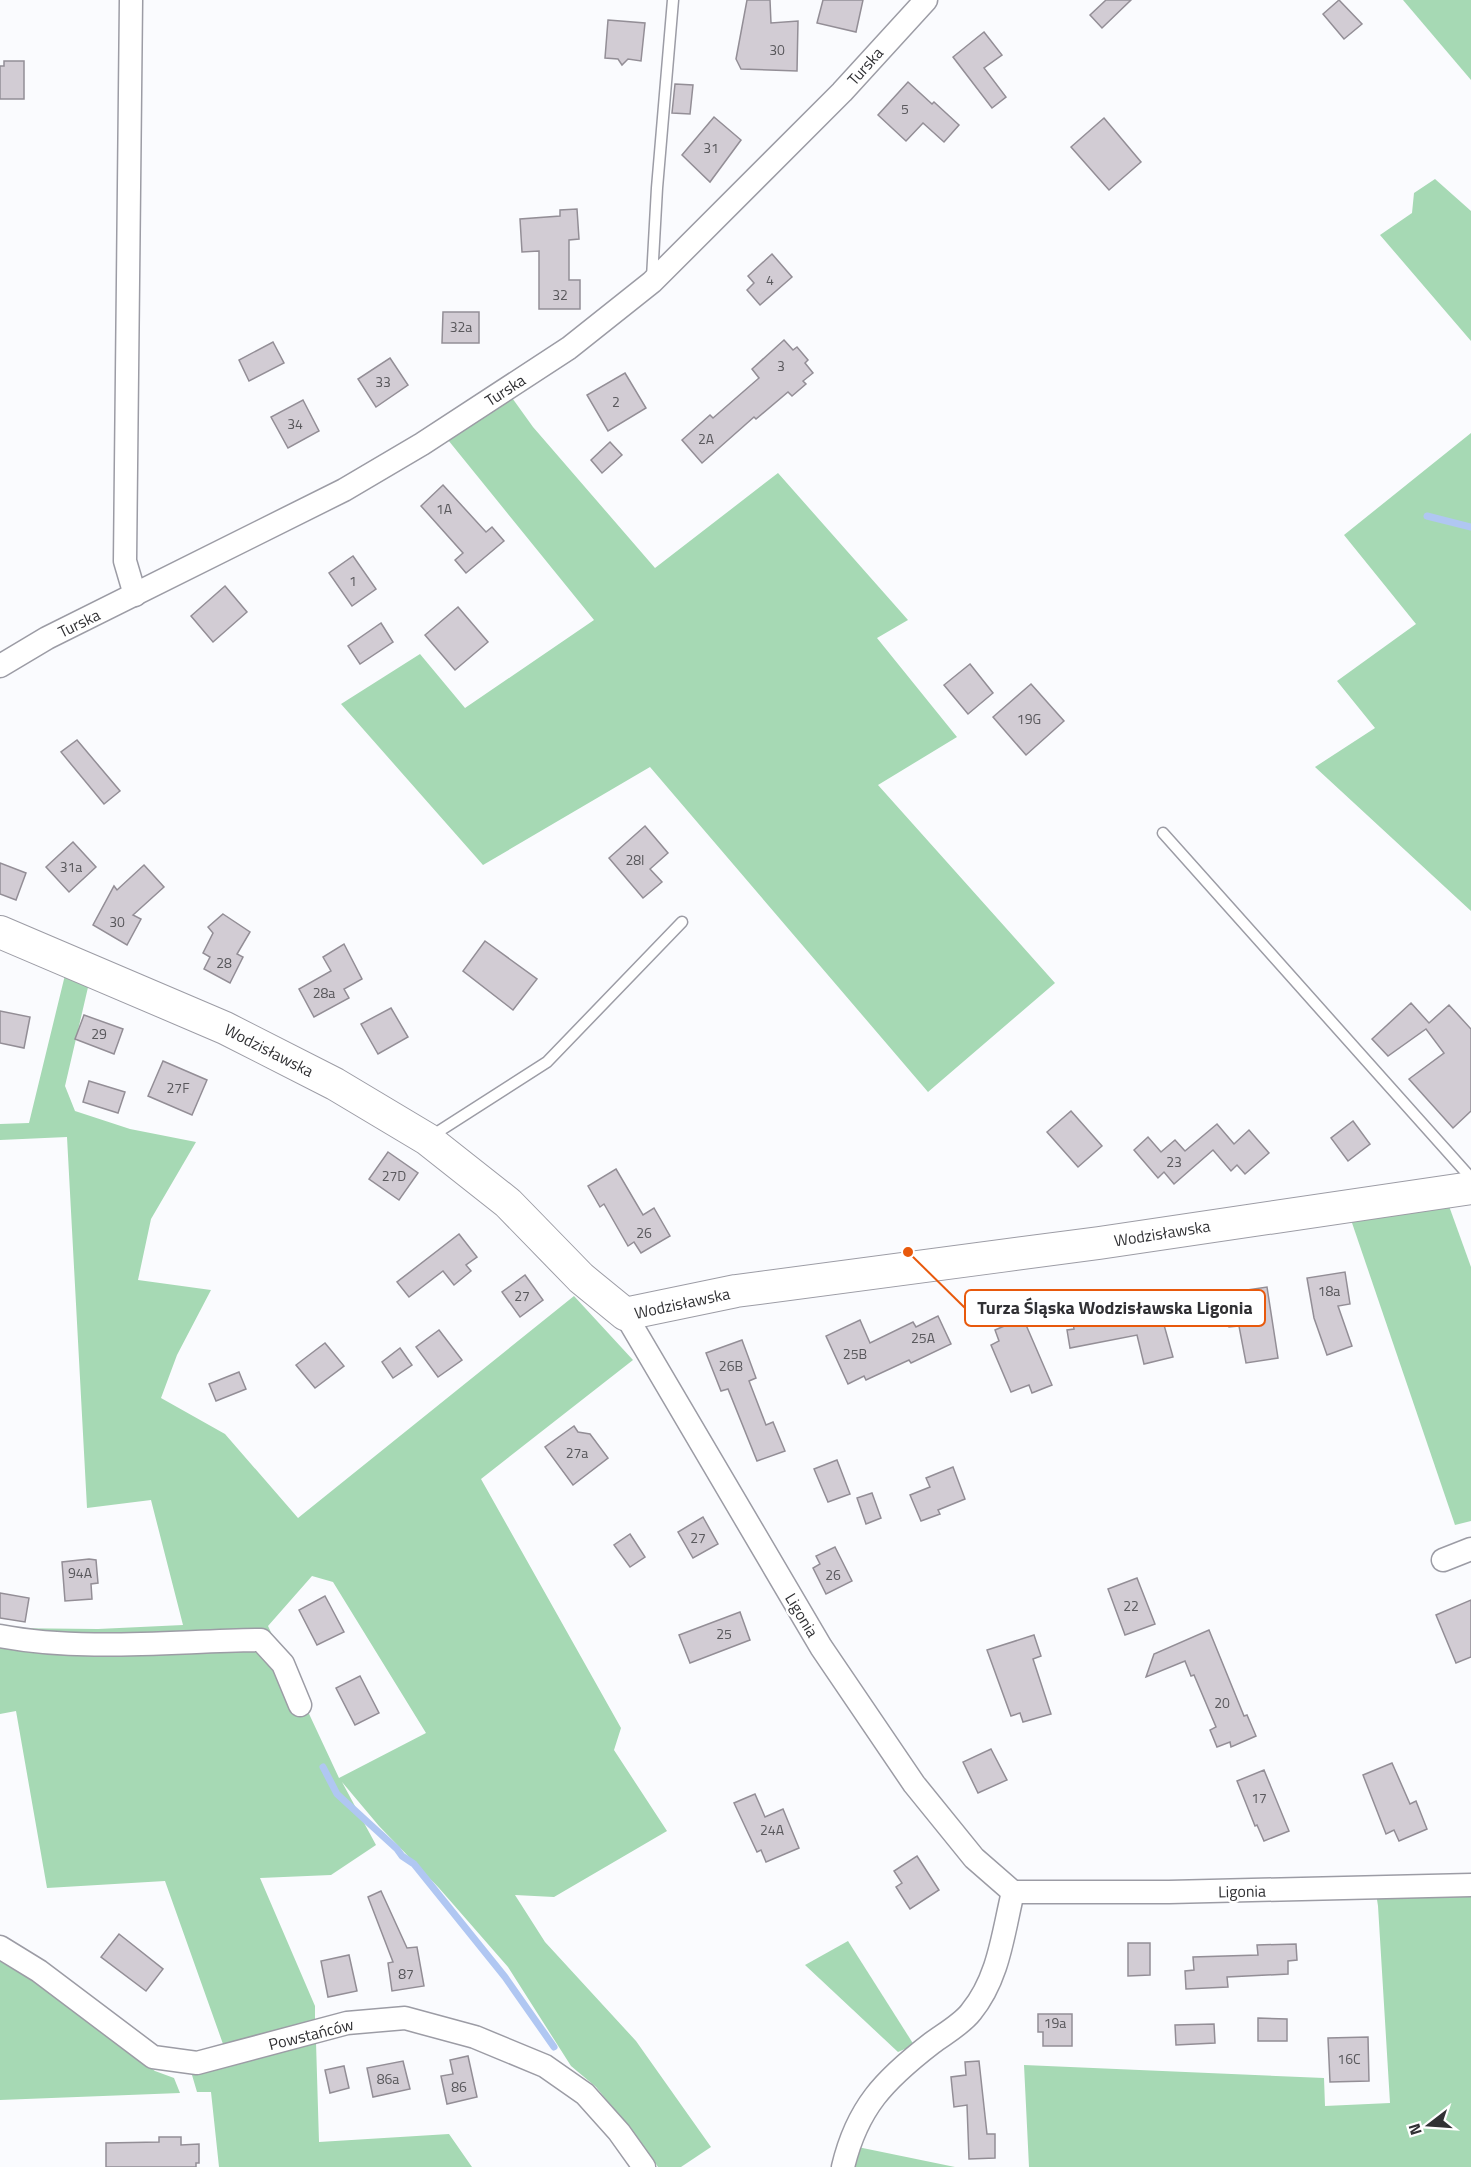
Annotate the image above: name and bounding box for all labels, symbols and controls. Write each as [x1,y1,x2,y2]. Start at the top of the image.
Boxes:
house number: 30 [769,39,785,60]
street label: Turska [841,42,889,90]
house number: 5 [901,98,909,119]
house number: 31 [703,137,719,158]
house number: 4 [766,269,774,290]
house number: 32 [552,284,568,305]
house number: 32a [450,316,472,337]
house number: 3 [777,355,785,376]
street label: Turska [480,368,530,412]
house number: 33 [375,371,391,392]
house number: 2 [612,391,620,412]
house number: 34 [287,413,303,434]
house number: 2A [698,428,715,449]
house number: 1A [436,498,453,519]
house number: 1 [349,570,357,591]
street label: Turska [54,603,104,643]
house number: 19G [1017,708,1041,729]
house number: 28I [625,849,645,870]
house number: 31a [60,856,82,877]
house number: 30 [109,911,125,932]
house number: 28 [216,952,232,973]
house number: 28a [313,982,335,1003]
street label: Wodzisławska [220,1017,318,1083]
house number: 29 [91,1023,107,1044]
house number: 27F [166,1077,190,1098]
house number: 23 [1166,1151,1182,1172]
house number: 27D [382,1165,406,1186]
street label: Wodzisławska [1112,1214,1212,1252]
house number: 26 [636,1222,652,1243]
house number: 18a [1318,1280,1340,1301]
street label: Wodzisławska [632,1281,732,1325]
house number: 27 [514,1285,530,1306]
callout: Turza Śląska Wodzisławska Ligonia [965,1290,1265,1326]
text: Turza Śląska Wodzisławska Ligonia [977,1294,1253,1321]
house number: 25A [911,1327,936,1348]
house number: 25B [843,1343,867,1364]
house number: 26B [719,1355,743,1376]
house number: 27a [566,1442,588,1463]
house number: 27 [690,1527,706,1548]
house number: 94A [68,1562,93,1583]
house number: 26 [825,1564,841,1585]
street label: Ligonia [779,1588,825,1642]
house number: 22 [1123,1595,1139,1616]
house number: 25 [716,1623,732,1644]
house number: 20 [1214,1692,1230,1713]
house number: 17 [1251,1787,1267,1808]
house number: 24A [760,1819,785,1840]
street label: Ligonia [1218,1879,1266,1903]
house number: 87 [398,1963,414,1984]
street label: Powstańców [266,2012,356,2056]
house number: 19a [1044,2012,1066,2033]
house number: 16C [1337,2048,1361,2069]
house number: 86a [377,2068,399,2089]
house number: 86 [451,2076,467,2097]
north arrow [1399,2095,1459,2155]
text: N [1402,2121,1428,2138]

